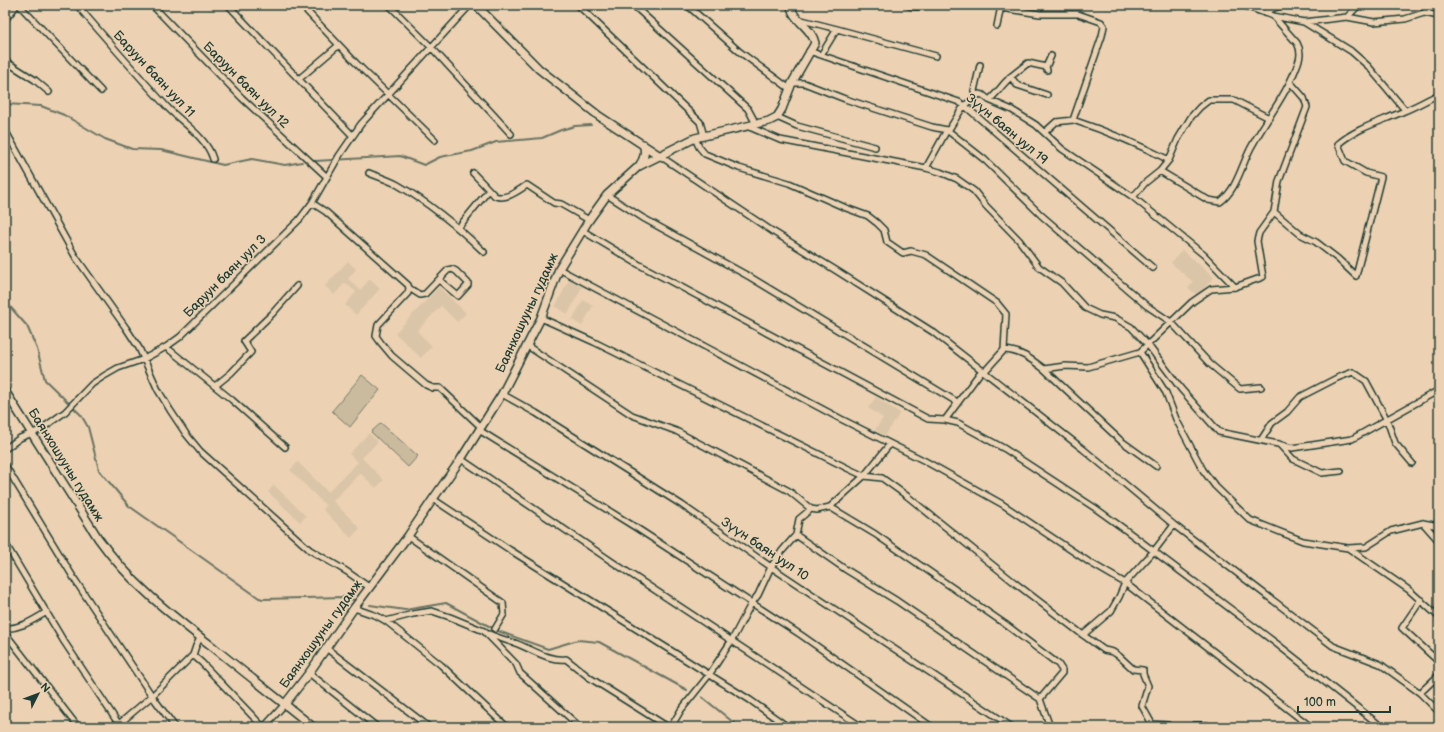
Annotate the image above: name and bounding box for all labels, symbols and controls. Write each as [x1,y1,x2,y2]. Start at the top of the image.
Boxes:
street label: Баруун баян уул 11 [110,27,198,121]
street label: Баруун баян уул 12 [200,39,293,132]
street label: Зүүн баян уул 19 [963,90,1051,168]
street label: Баруун баян уул 3 [180,231,270,321]
street label: Баянхошууны гудамж [492,250,562,375]
street label: Баянхошууны гудамж [25,406,108,525]
street label: Зүүн баян уул 10 [718,514,812,584]
street label: Баянхошууны гудамж [276,576,366,691]
north arrow [18,674,58,714]
text: N [37,680,53,695]
scale bar [1298,688,1390,714]
text: 100 m [1304,695,1336,710]

